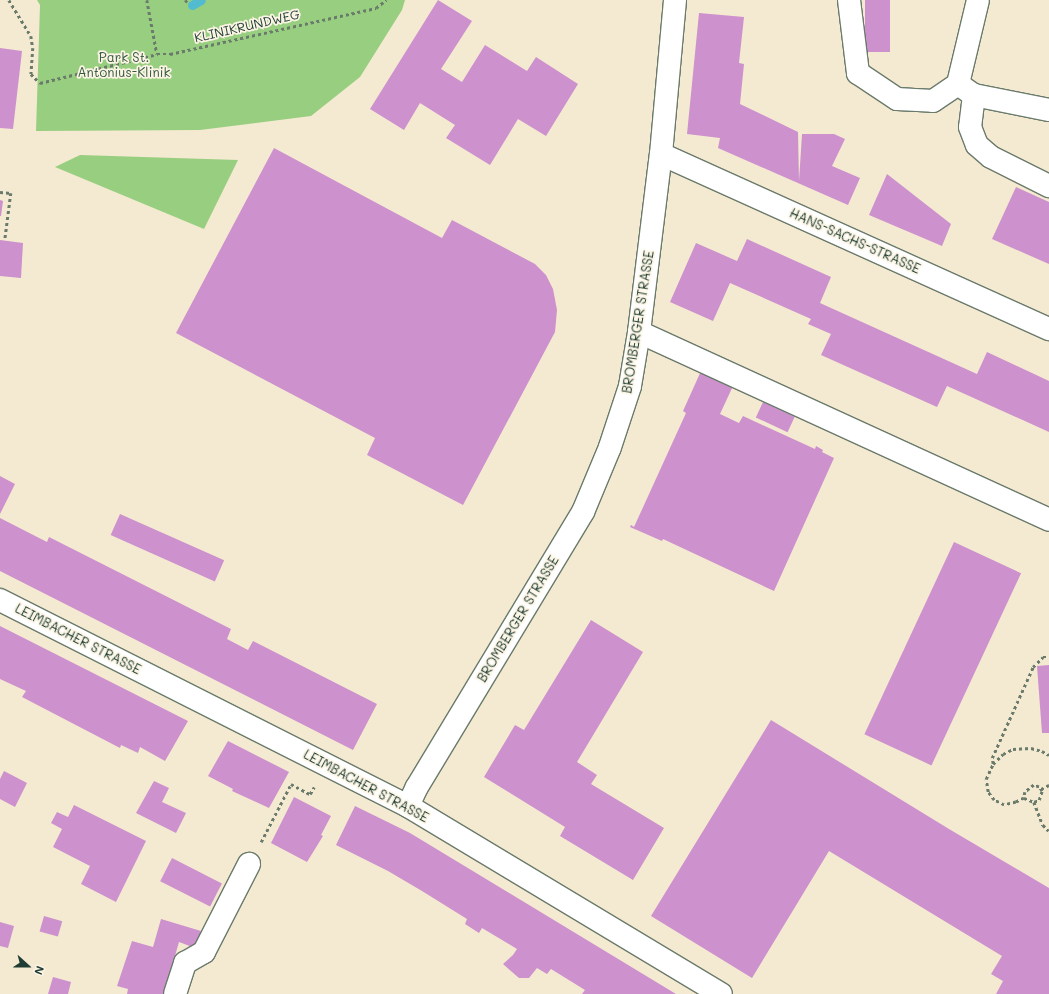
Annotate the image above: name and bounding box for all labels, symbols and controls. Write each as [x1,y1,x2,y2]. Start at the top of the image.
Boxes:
street label: KLINIKRUNDWEG [193,6,301,46]
park label: Park St. Antonius-Klinik [78,50,170,81]
street label: HANS-SACHS-STRASSE [787,205,923,277]
street label: BROMBERGER STRASSE [619,249,657,395]
street label: BROMBERGER STRASSE [474,553,562,685]
street label: LEIMBACHER STRASSE [12,600,144,678]
street label: LEIMBACHER STRASSE [301,746,431,826]
north arrow [8,946,48,986]
text: N [31,964,48,977]

